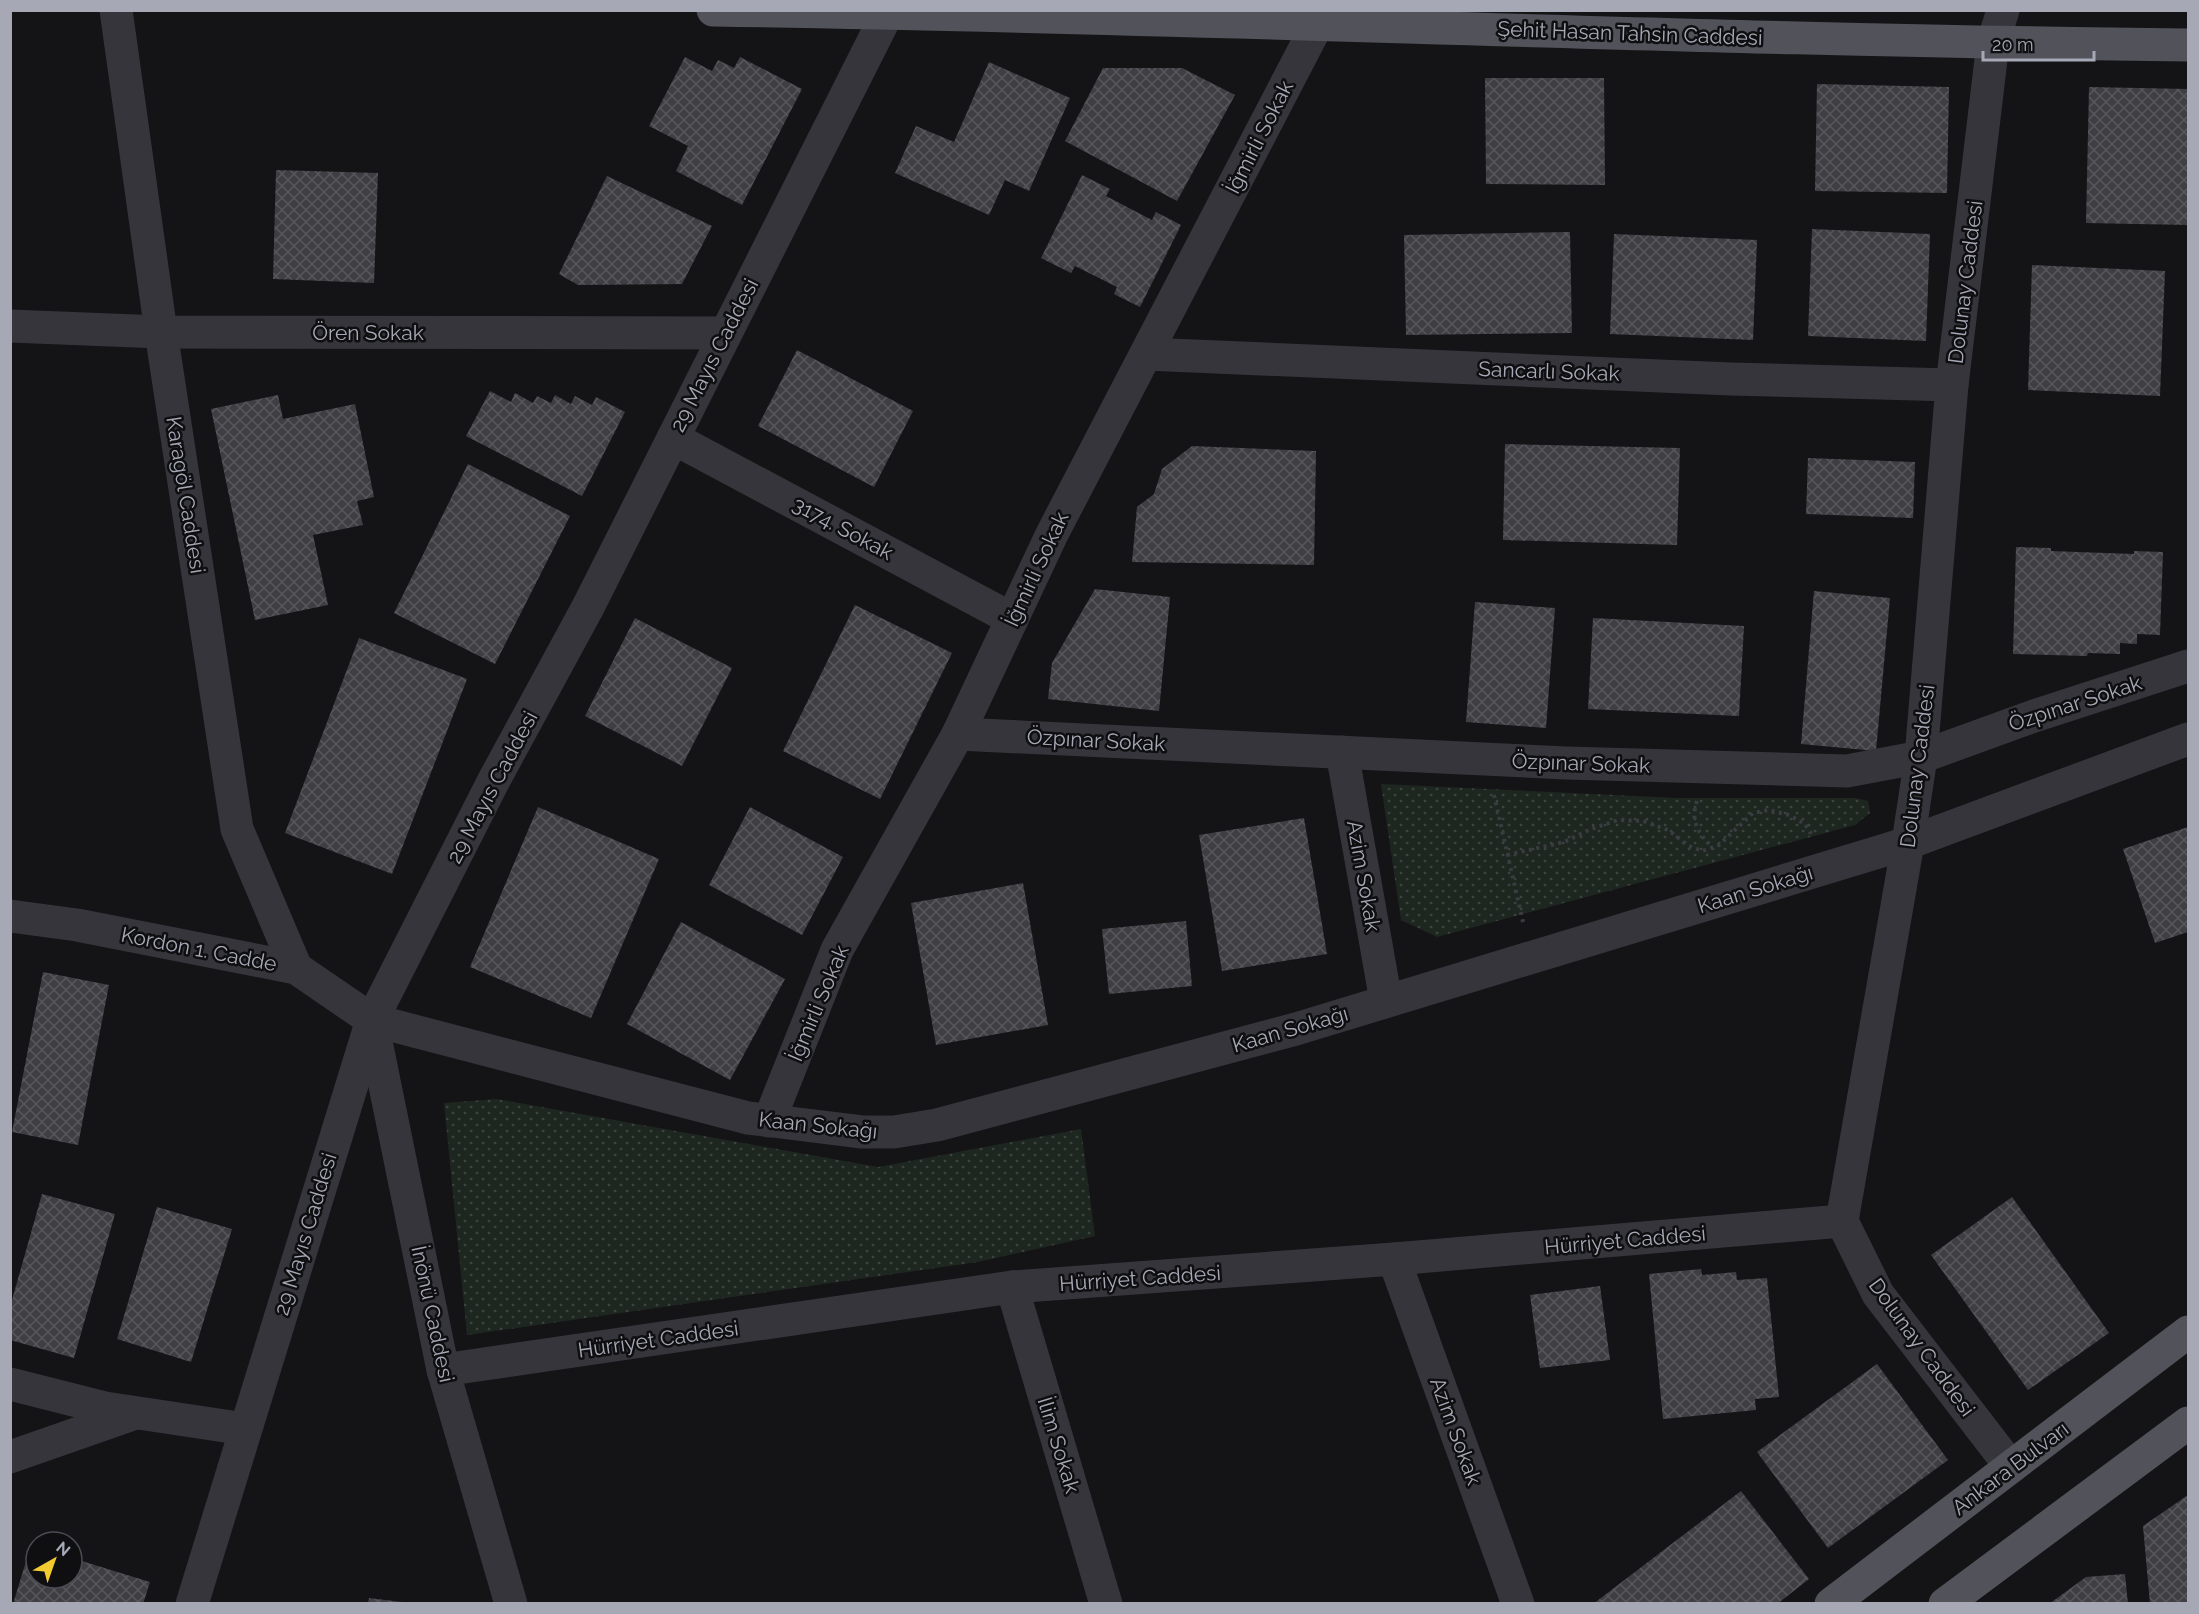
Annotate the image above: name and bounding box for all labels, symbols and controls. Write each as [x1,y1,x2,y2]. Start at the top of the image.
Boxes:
street label: Şehit Hasan Tahsin Caddesi [1497,16,1763,50]
scale bar [1983,24,2094,62]
text: 20 m [1992,34,2034,55]
street label: İğmirli Sokak [1220,76,1298,198]
street label: Dolunay Caddesi [1943,199,1987,365]
street label: 29 Mayıs Caddesi [665,274,763,436]
street label: Ören Sokak [312,320,424,345]
street label: Sancarlı Sokak [1478,356,1620,386]
street label: Karagöl Caddesi [161,415,211,575]
street label: 3174. Sokak [789,491,897,565]
street label: İğmirli Sokak [999,508,1073,630]
street label: Özpınar Sokak [2005,670,2145,736]
street label: Dolunay Caddesi [1895,683,1939,849]
street label: 29 Mayıs Caddesi [441,707,543,867]
street label: Özpınar Sokak [1026,724,1166,756]
street label: Özpınar Sokak [1511,748,1651,778]
street label: Azim Sokak [1342,818,1386,934]
street label: Kaan Sokağı [1694,860,1816,918]
street label: Kordon 1. Cadde [119,922,279,976]
street label: İğmirli Sokak [782,941,854,1065]
street label: Kaan Sokağı [1229,1001,1351,1057]
street label: Kaan Sokağı [757,1106,879,1144]
street label: 29 Mayıs Caddesi [268,1150,342,1318]
street label: Hürriyet Caddesi [1543,1220,1707,1260]
street label: İnönü Caddesi [406,1243,460,1385]
street label: Hürriyet Caddesi [1058,1260,1222,1296]
street label: Dolunay Caddesi [1864,1273,1980,1421]
street label: Hürriyet Caddesi [576,1315,740,1363]
street label: Azim Sokak [1425,1374,1487,1488]
street label: İlim Sokak [1033,1394,1085,1496]
street label: Ankara Bulvarı [1947,1416,2073,1520]
north arrow [24,1530,84,1590]
text: N [53,1538,74,1560]

